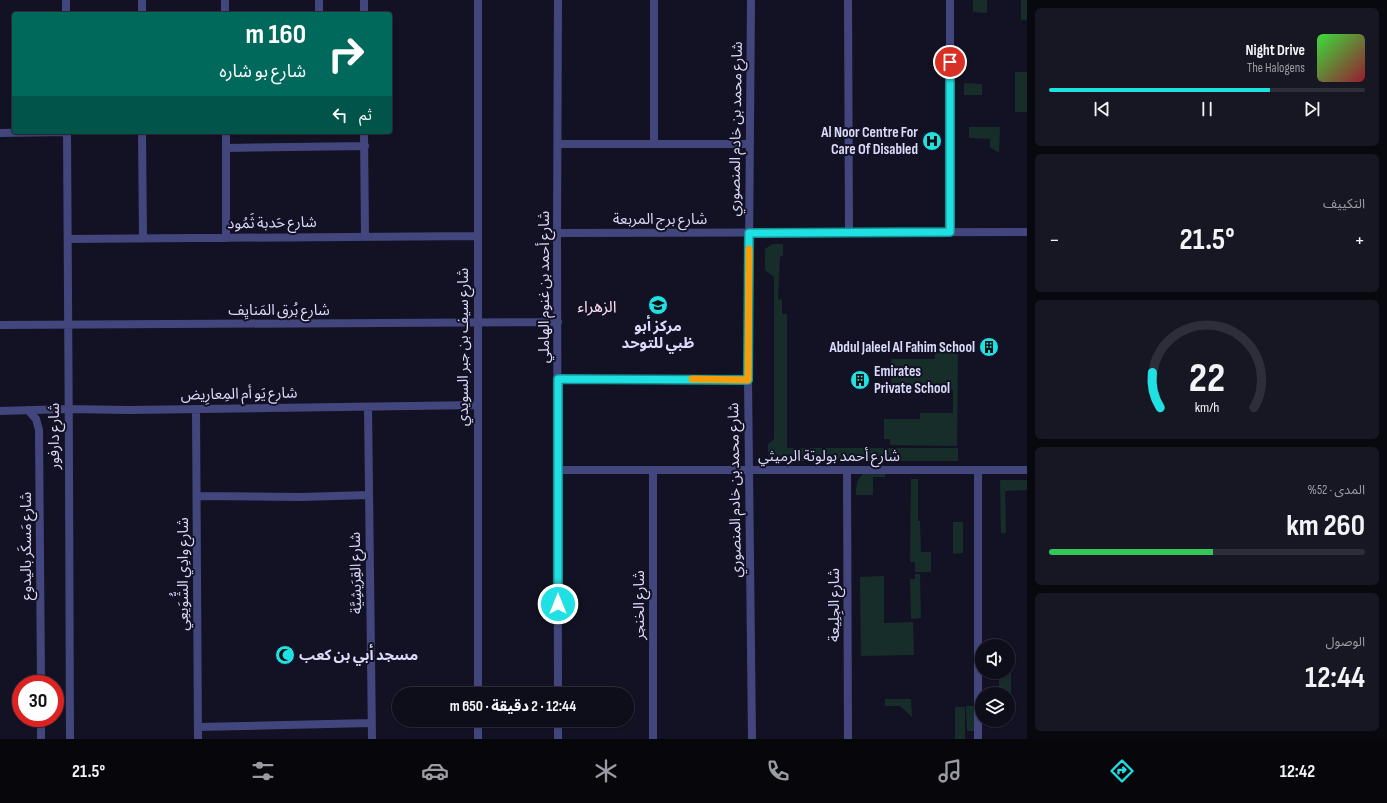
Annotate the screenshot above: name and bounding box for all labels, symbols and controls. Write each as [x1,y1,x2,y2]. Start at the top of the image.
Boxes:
text: 160 m [246,18,306,51]
icon: right [320,28,372,80]
street label: شارع محمد بن خادم المنصوري [725,41,749,217]
text: Night Drive [1246,41,1305,60]
pin [933,45,967,79]
icon: arrive [939,51,961,73]
text: The Halogens [1247,60,1305,76]
text: شارع بو شاره [219,61,306,82]
icon: previous [1091,98,1113,120]
icon: pause [1196,98,1218,120]
icon: next [1301,98,1323,120]
icon: left [329,104,351,126]
text: ثم [359,106,372,125]
place label: Al Noor Centre For Care Of Disabled [820,123,918,159]
hospital icon: Al Noor Centre For Care Of Disabled [921,130,943,152]
text: التكييف [1323,196,1365,212]
street label: شارع أحمد بن غنوم الهاملي [535,210,556,363]
street label: شارع برج المربعة [613,210,707,231]
street label: شارع حَدبة ثَمُود [227,212,317,235]
text: 21.5° [1179,222,1235,258]
text: − [1049,227,1060,254]
text: + [1354,227,1365,254]
street label: شارع سيف بن جبر السويدي [454,267,475,426]
school or university icon: مركز أبو ظبي للتوحد [647,294,669,316]
district label: الزهراء [577,298,617,317]
street label: شارع بُرق المَنايِف [228,301,330,322]
place label: مركز أبو ظبي للتوحد [622,315,694,354]
building icon: Abdul Jaleel Al Fahim School [978,336,1000,358]
place label: Abdul Jaleel Al Fahim School [829,338,975,357]
text: 22 [1189,353,1225,402]
place label: Emirates Private School [874,362,950,398]
building icon: Emirates Private School [849,369,871,391]
street label: شارع يَو أم المِعارِيض [180,383,298,407]
text: km/h [1195,398,1219,415]
street label: شارع دارفور [45,402,66,470]
street label: شارع محمد بن خادم المنصوري [724,402,748,578]
street label: شارع أحمد بولوتة الرميثي [758,447,900,468]
text: المدى · 52% [1307,482,1365,498]
street label: شارع مَسكَر باليدوع [17,492,38,600]
text: 260 km [1286,508,1365,544]
street label: شارع وادِي الشُّوَيعِي [169,517,195,631]
street label: شارع القِرَيشِيَّة [346,532,368,614]
street label: شارع الجِلِيعة [825,568,846,642]
street label: شارع الخنجر [630,570,651,641]
position arrow [537,583,579,625]
text: الوصول [1325,634,1365,650]
map controls [975,639,1015,727]
button: sound [975,639,1015,679]
mosque icon: مسجد أبي بن كعب [274,644,296,666]
place label: مسجد أبي بن كعب [299,644,418,666]
text: 12:44 [1305,660,1365,696]
speed limit sign: 30 [12,675,64,727]
button: layers [975,687,1015,727]
text: 12:44 · 2 دقيقة · 650 m [450,697,576,716]
icon: filters [249,757,277,785]
icon: car [421,757,449,785]
icon: climate [592,757,620,785]
icon: phone [764,757,792,785]
icon: music [936,757,964,785]
icon: directions [1108,757,1136,785]
text: 21.5° [72,761,105,782]
text: 12:42 [1280,761,1315,782]

